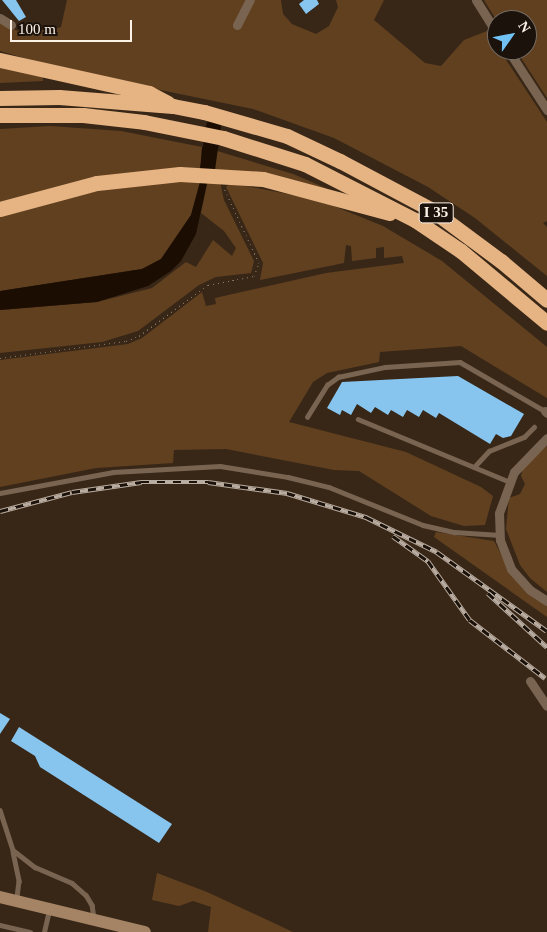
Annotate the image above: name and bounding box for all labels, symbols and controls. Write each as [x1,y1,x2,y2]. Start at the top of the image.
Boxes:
scale bar [12,10,135,42]
north arrow [487,10,537,60]
text: N [515,19,533,35]
text: 100 m [18,21,56,37]
road number: I 35 [418,200,454,226]

